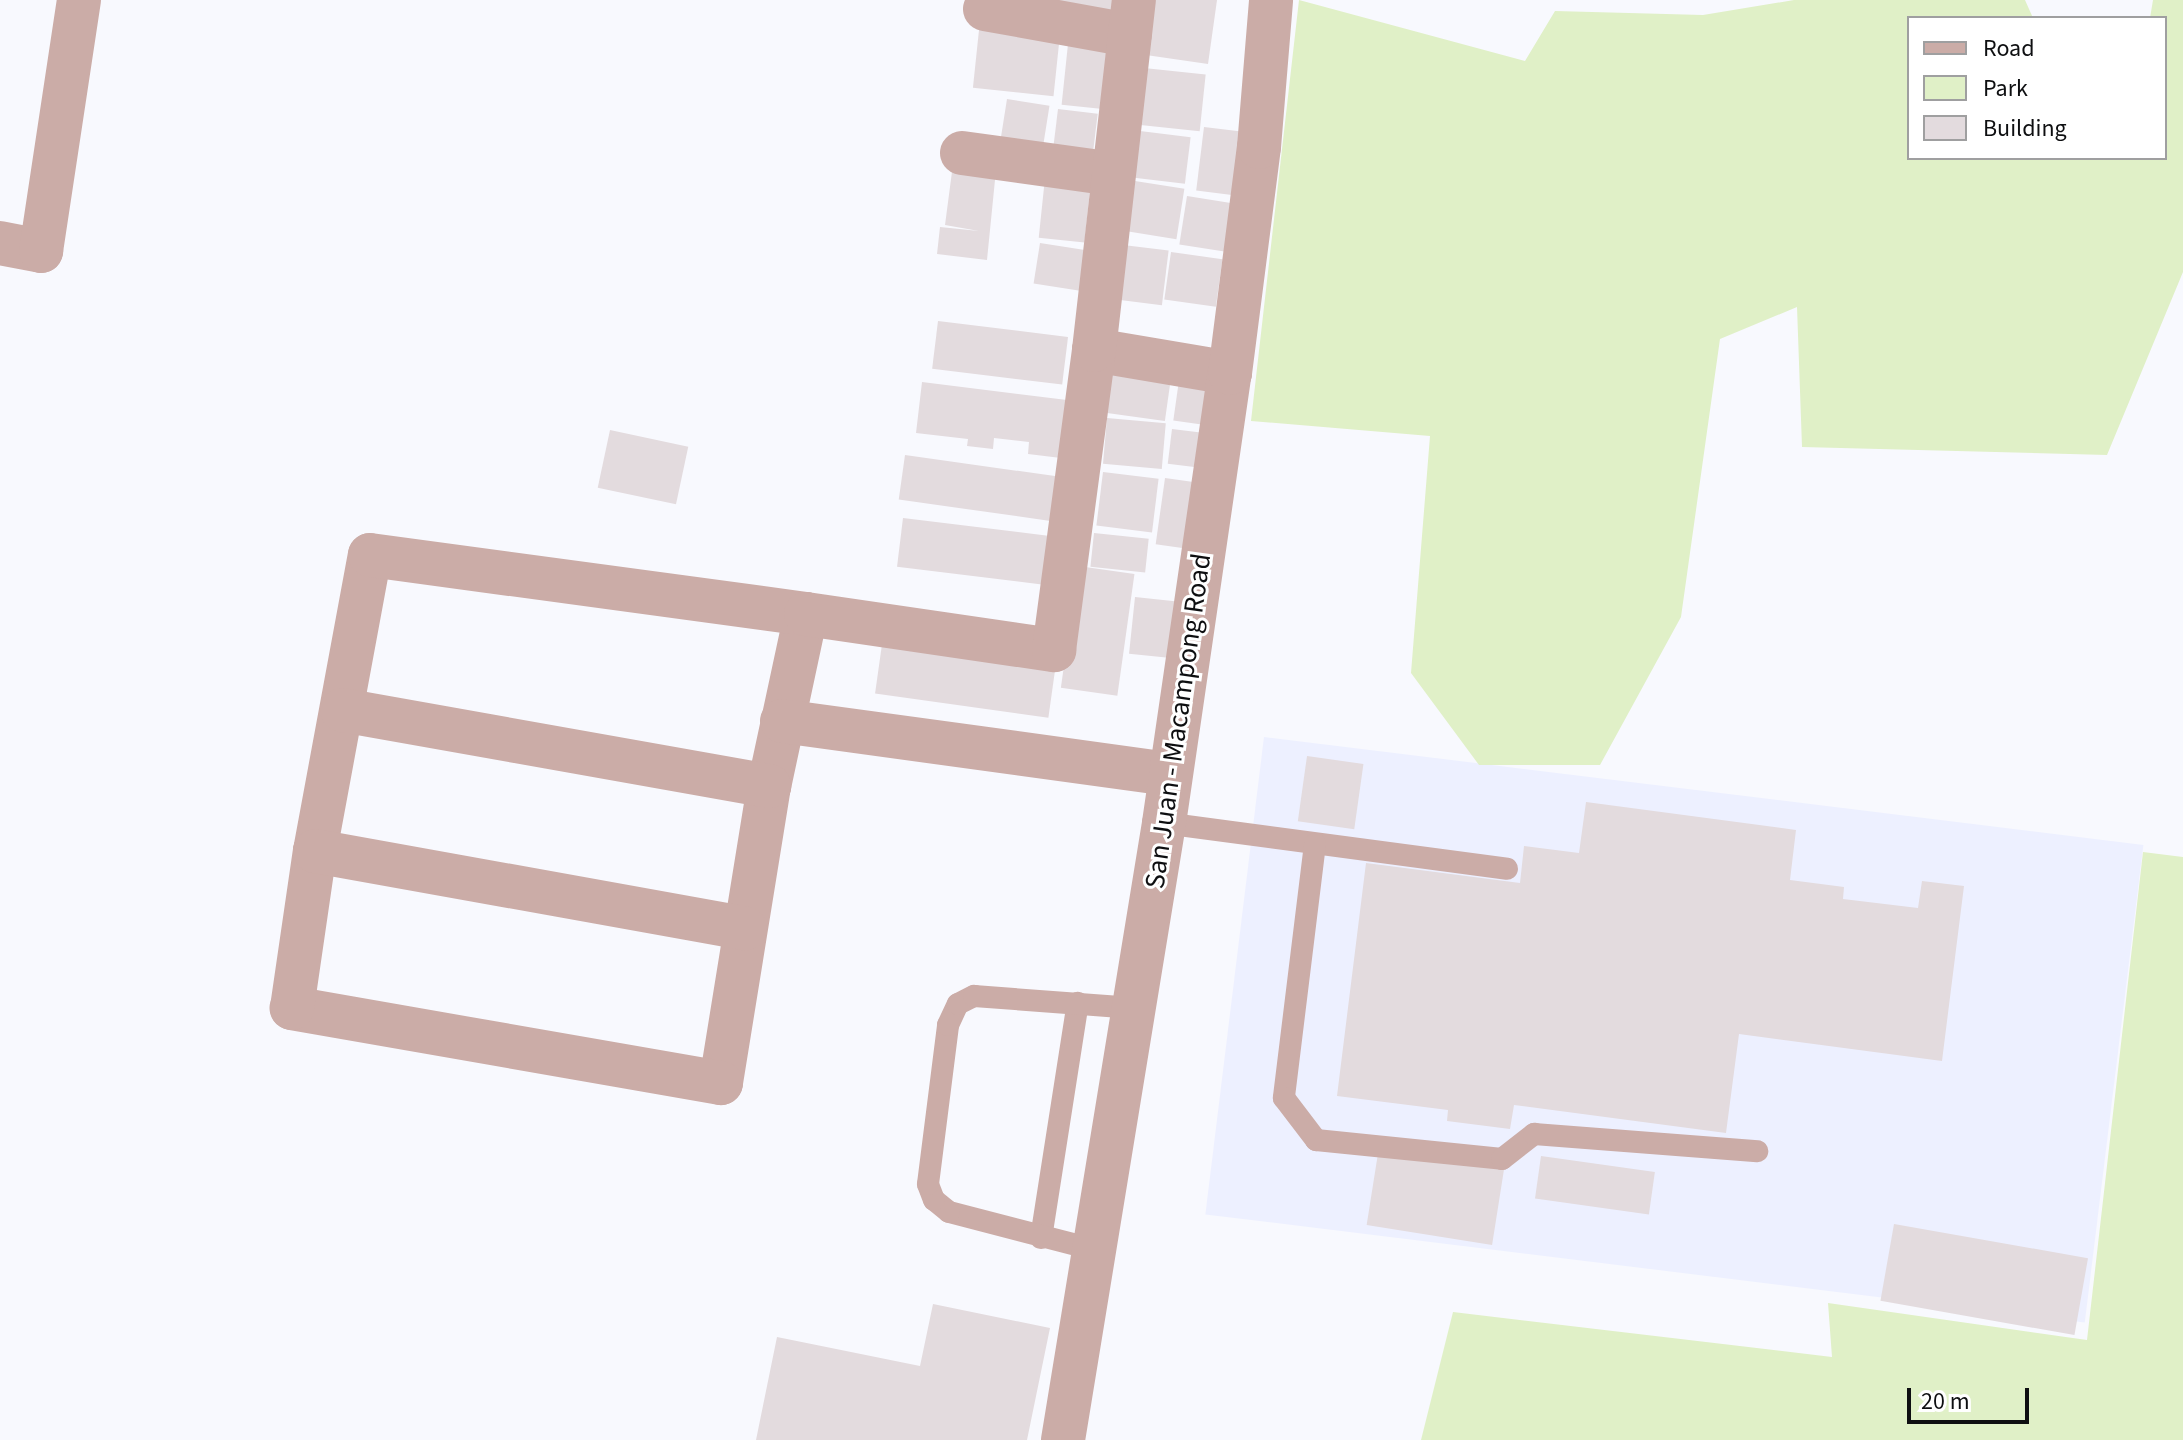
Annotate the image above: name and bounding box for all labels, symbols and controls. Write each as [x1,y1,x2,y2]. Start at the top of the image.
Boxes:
legend [1907,16,2167,160]
text: Road [1983,31,2035,66]
text: Park [1983,71,2028,106]
text: Building [1983,111,2067,146]
street label: San Juan - Macampong Road [1138,551,1218,891]
scale bar [1911,1372,2033,1422]
text: 20 m [1921,1384,1970,1419]

